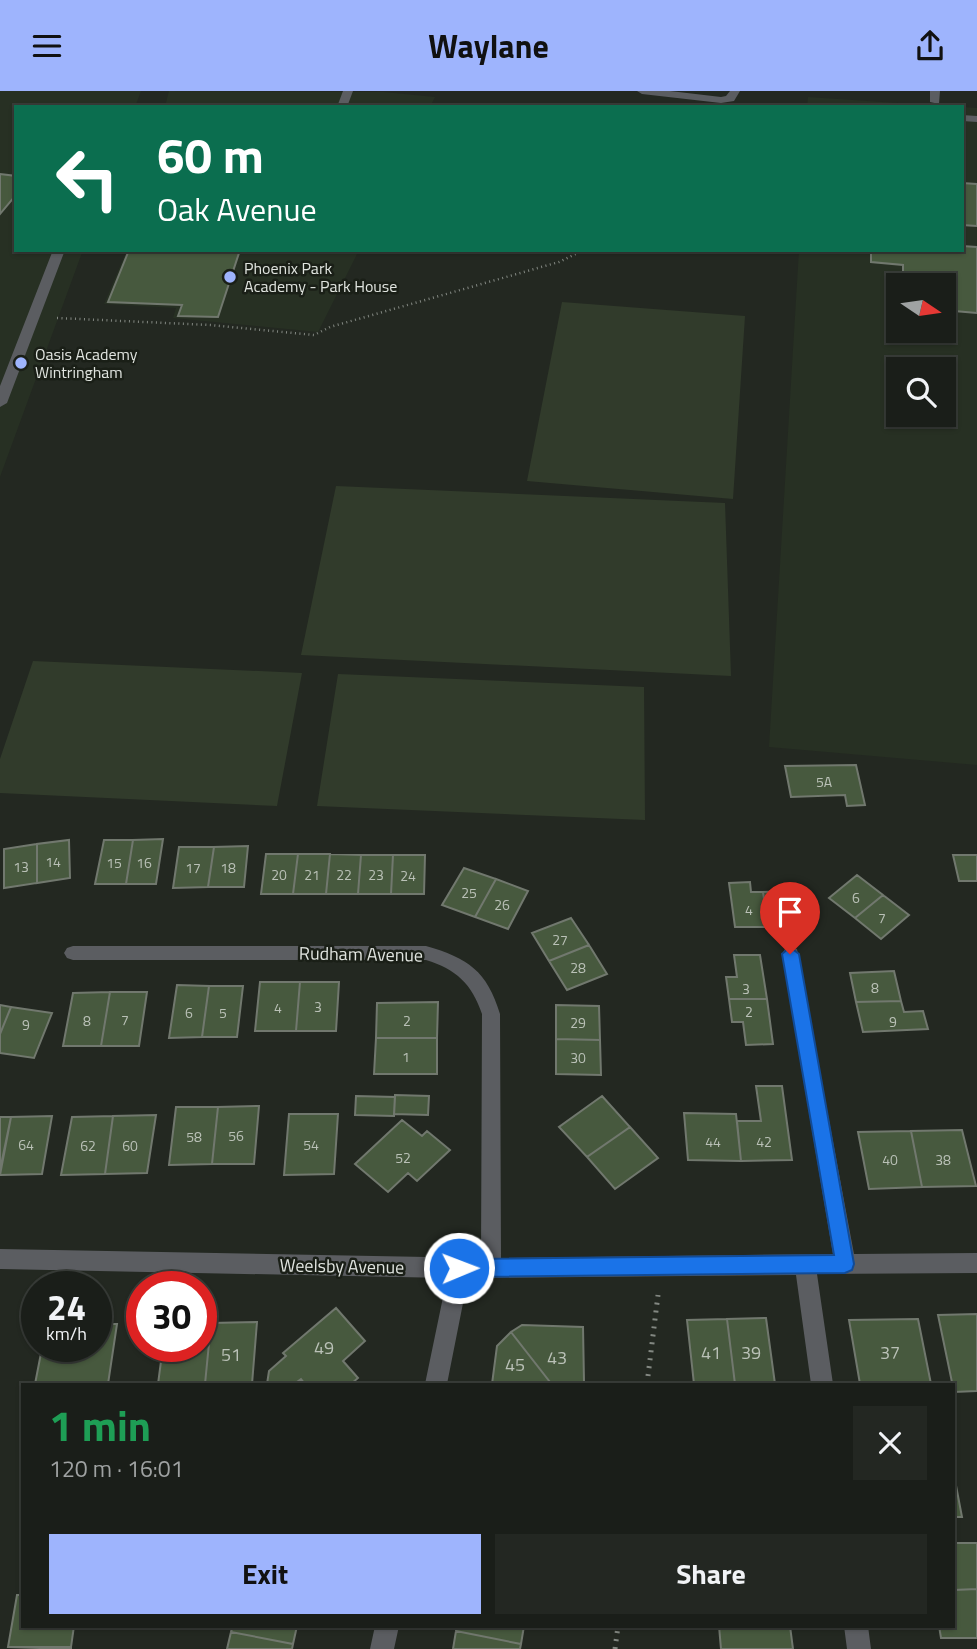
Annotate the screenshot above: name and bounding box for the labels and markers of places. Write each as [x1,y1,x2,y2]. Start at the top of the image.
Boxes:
place label: Phoenix Park Academy - Park House [244,256,397,298]
marker: Phoenix Park Academy - Park House [222,269,238,285]
place label: Oasis Academy Wintringham [35,342,138,384]
marker: Oasis Academy Wintringham [13,355,29,371]
pin [760,882,820,954]

